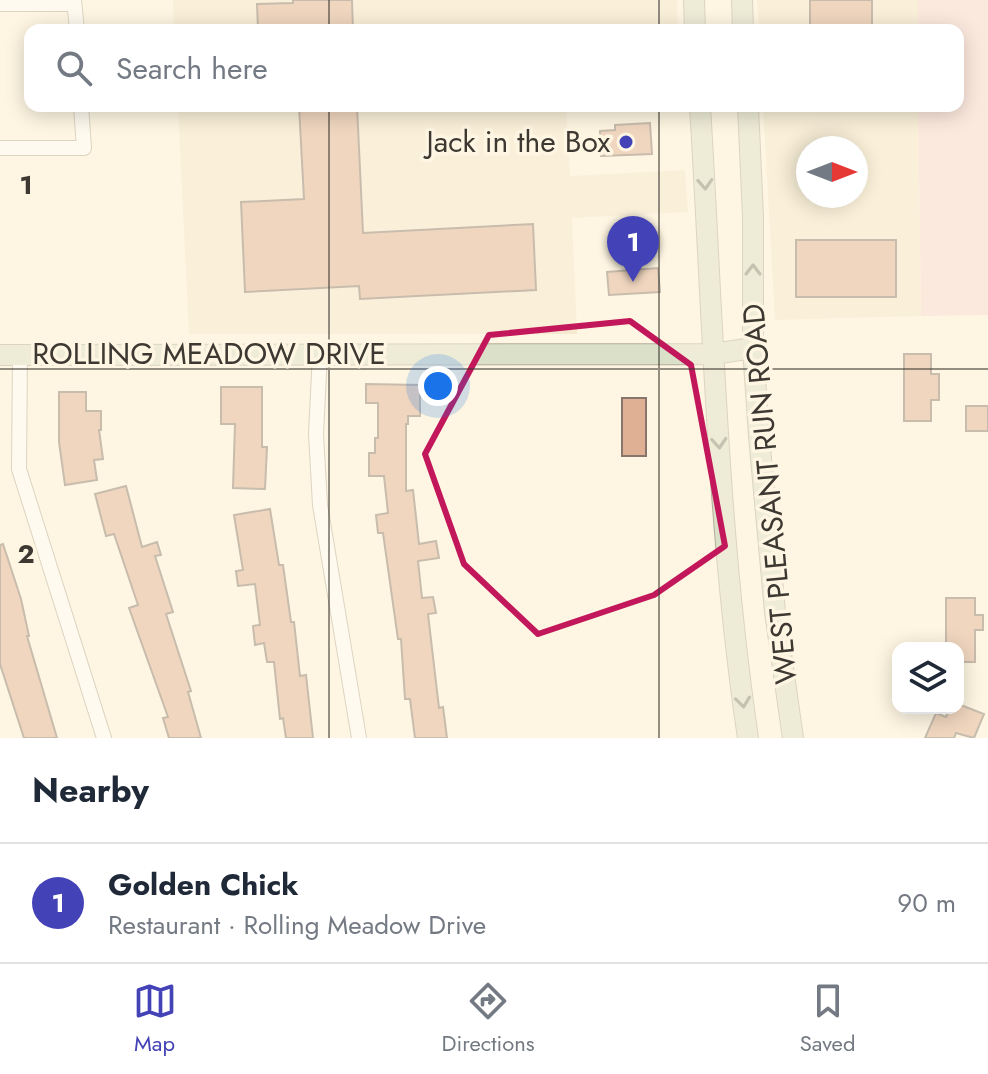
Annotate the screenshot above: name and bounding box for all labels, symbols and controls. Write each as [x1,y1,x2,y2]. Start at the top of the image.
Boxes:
search box [24,24,964,112]
icon: search [52,46,96,90]
text: Search here [116,47,268,90]
place label: Jack in the Box [423,120,610,163]
marker: Jack in the Box [617,133,635,151]
north arrow [796,136,868,208]
text: 1 [19,166,33,204]
one-way arrow [696,178,713,191]
pin: 1 [607,216,659,282]
one-way arrow [744,263,762,276]
street label: WEST PLEASANT RUN ROAD [731,302,808,686]
street label: ROLLING MEADOW DRIVE [32,332,386,375]
your location [418,366,458,406]
one-way arrow [710,437,727,450]
text: 2 [17,535,35,573]
map controls [892,642,964,714]
button: layers [892,642,964,714]
one-way arrow [735,696,752,709]
text: Nearby [32,766,149,815]
text: Golden Chick [108,863,299,906]
text: 1 [51,884,65,922]
text: 90 m [897,884,956,922]
text: Restaurant · Rolling Meadow Drive [108,906,486,944]
tab: Map [133,979,177,1059]
tab: Directions [442,979,535,1059]
tab: Saved [800,979,855,1059]

